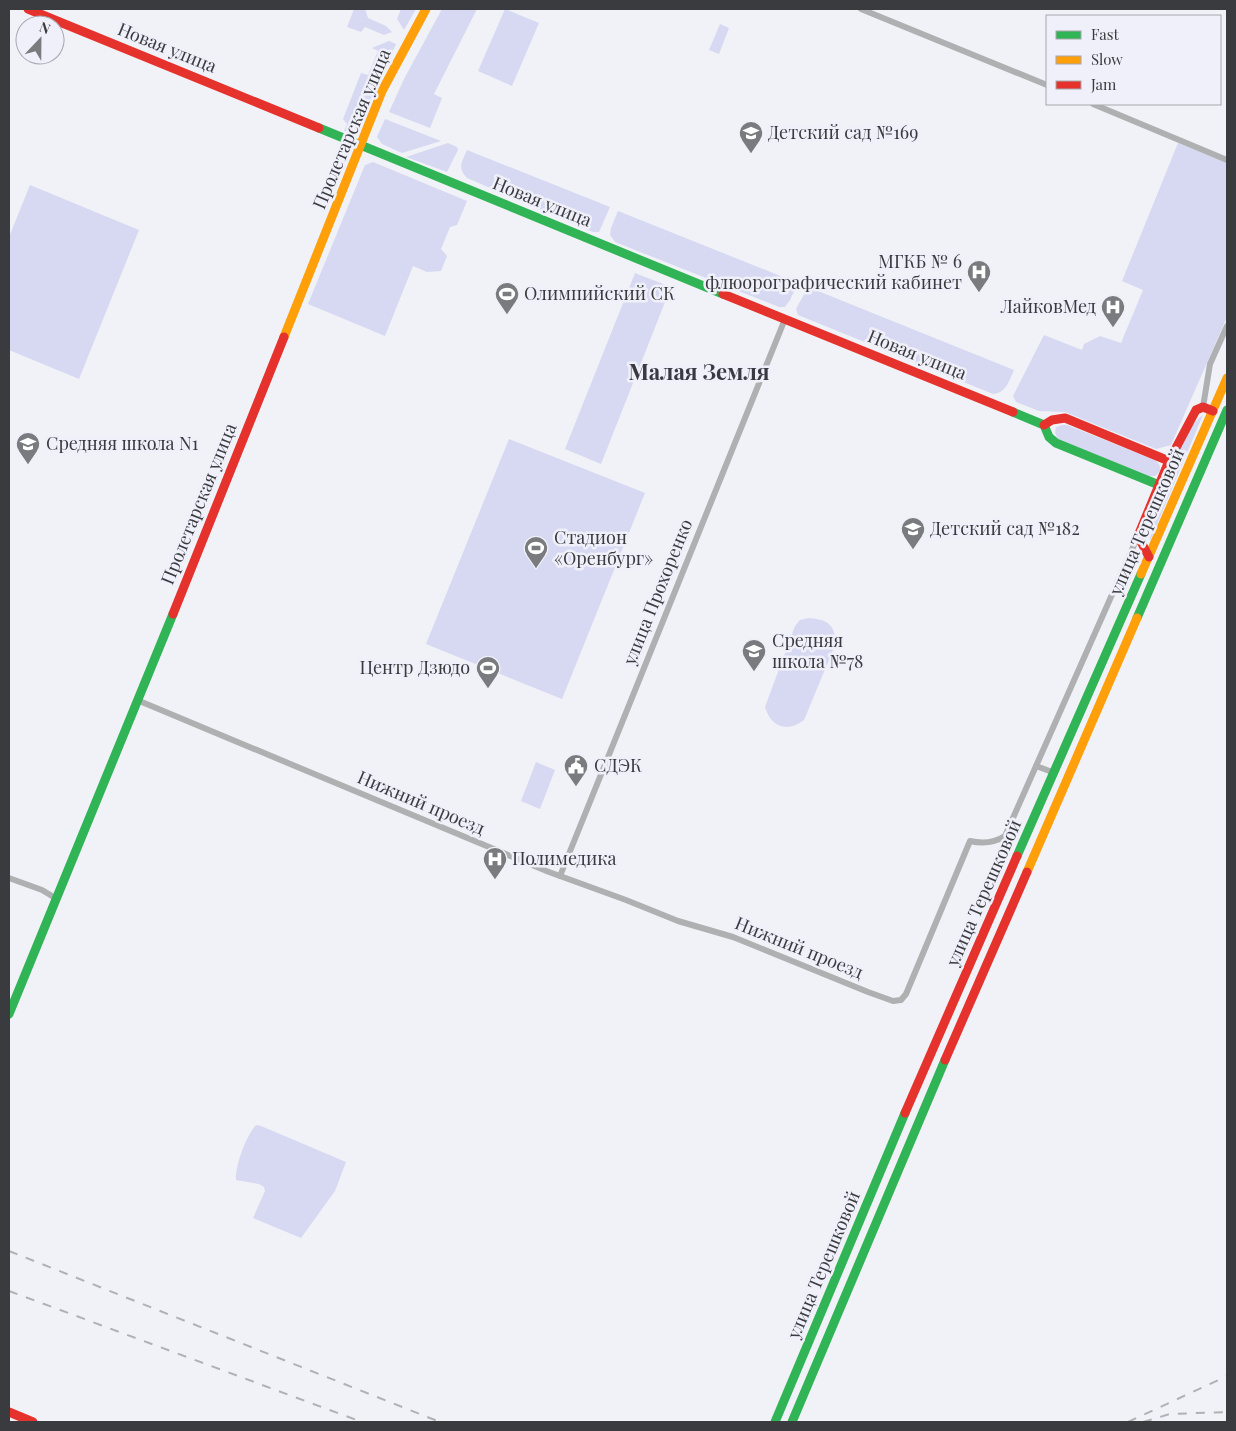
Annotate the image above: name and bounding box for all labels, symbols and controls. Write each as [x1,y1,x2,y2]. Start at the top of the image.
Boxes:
north arrow [15,15,65,65]
legend [1046,15,1221,105]
street label: Новая улица [114,16,220,78]
text: N [37,17,53,38]
text: Fast [1091,24,1120,44]
street label: Пролетарская улица [306,45,396,212]
text: Slow [1091,49,1123,69]
text: Jam [1090,74,1117,94]
school or university icon: Детский сад №169 [738,120,764,154]
place label: Детский сад №169 [768,120,918,144]
street label: Новая улица [489,170,595,232]
place label: МГКБ № 6 флюорографический кабинет [705,249,962,294]
hospital icon: МГКБ № 6 флюорографический кабинет [966,259,992,293]
sports icon: Олимпийский СК [494,281,520,315]
place label: Олимпийский СК [524,281,675,305]
place label: ЛайковМед [999,294,1097,318]
hospital icon: ЛайковМед [1100,294,1126,328]
street label: Новая улица [864,323,970,385]
district label: Малая Земля [628,356,770,386]
street label: Пролетарская улица [155,419,241,588]
school or university icon: Средняя школа N1 [15,431,41,465]
place label: Средняя школа N1 [46,431,199,455]
street label: улица Терешковой [1103,444,1189,600]
street label: улица Прохоренко [616,515,697,669]
school or university icon: Детский сад №182 [900,516,926,550]
place label: Детский сад №182 [930,516,1080,540]
place label: Стадион «Оренбург» [554,525,653,570]
sports icon: Стадион «Оренбург» [523,535,549,569]
place label: Средняя школа №78 [772,628,863,673]
school or university icon: Средняя школа №78 [741,638,767,672]
place label: Центр Дзюдо [359,655,470,679]
sports icon: Центр Дзюдо [475,655,501,689]
public building icon: СДЭК [563,753,589,787]
place label: СДЭК [594,753,642,777]
street label: Нижний проезд [354,764,489,840]
street label: улица Терешковой [940,815,1026,971]
hospital icon: Полимедика [482,846,508,880]
place label: Полимедика [512,846,617,870]
street label: Нижний проезд [732,910,868,984]
street label: улица Терешковой [781,1187,865,1343]

